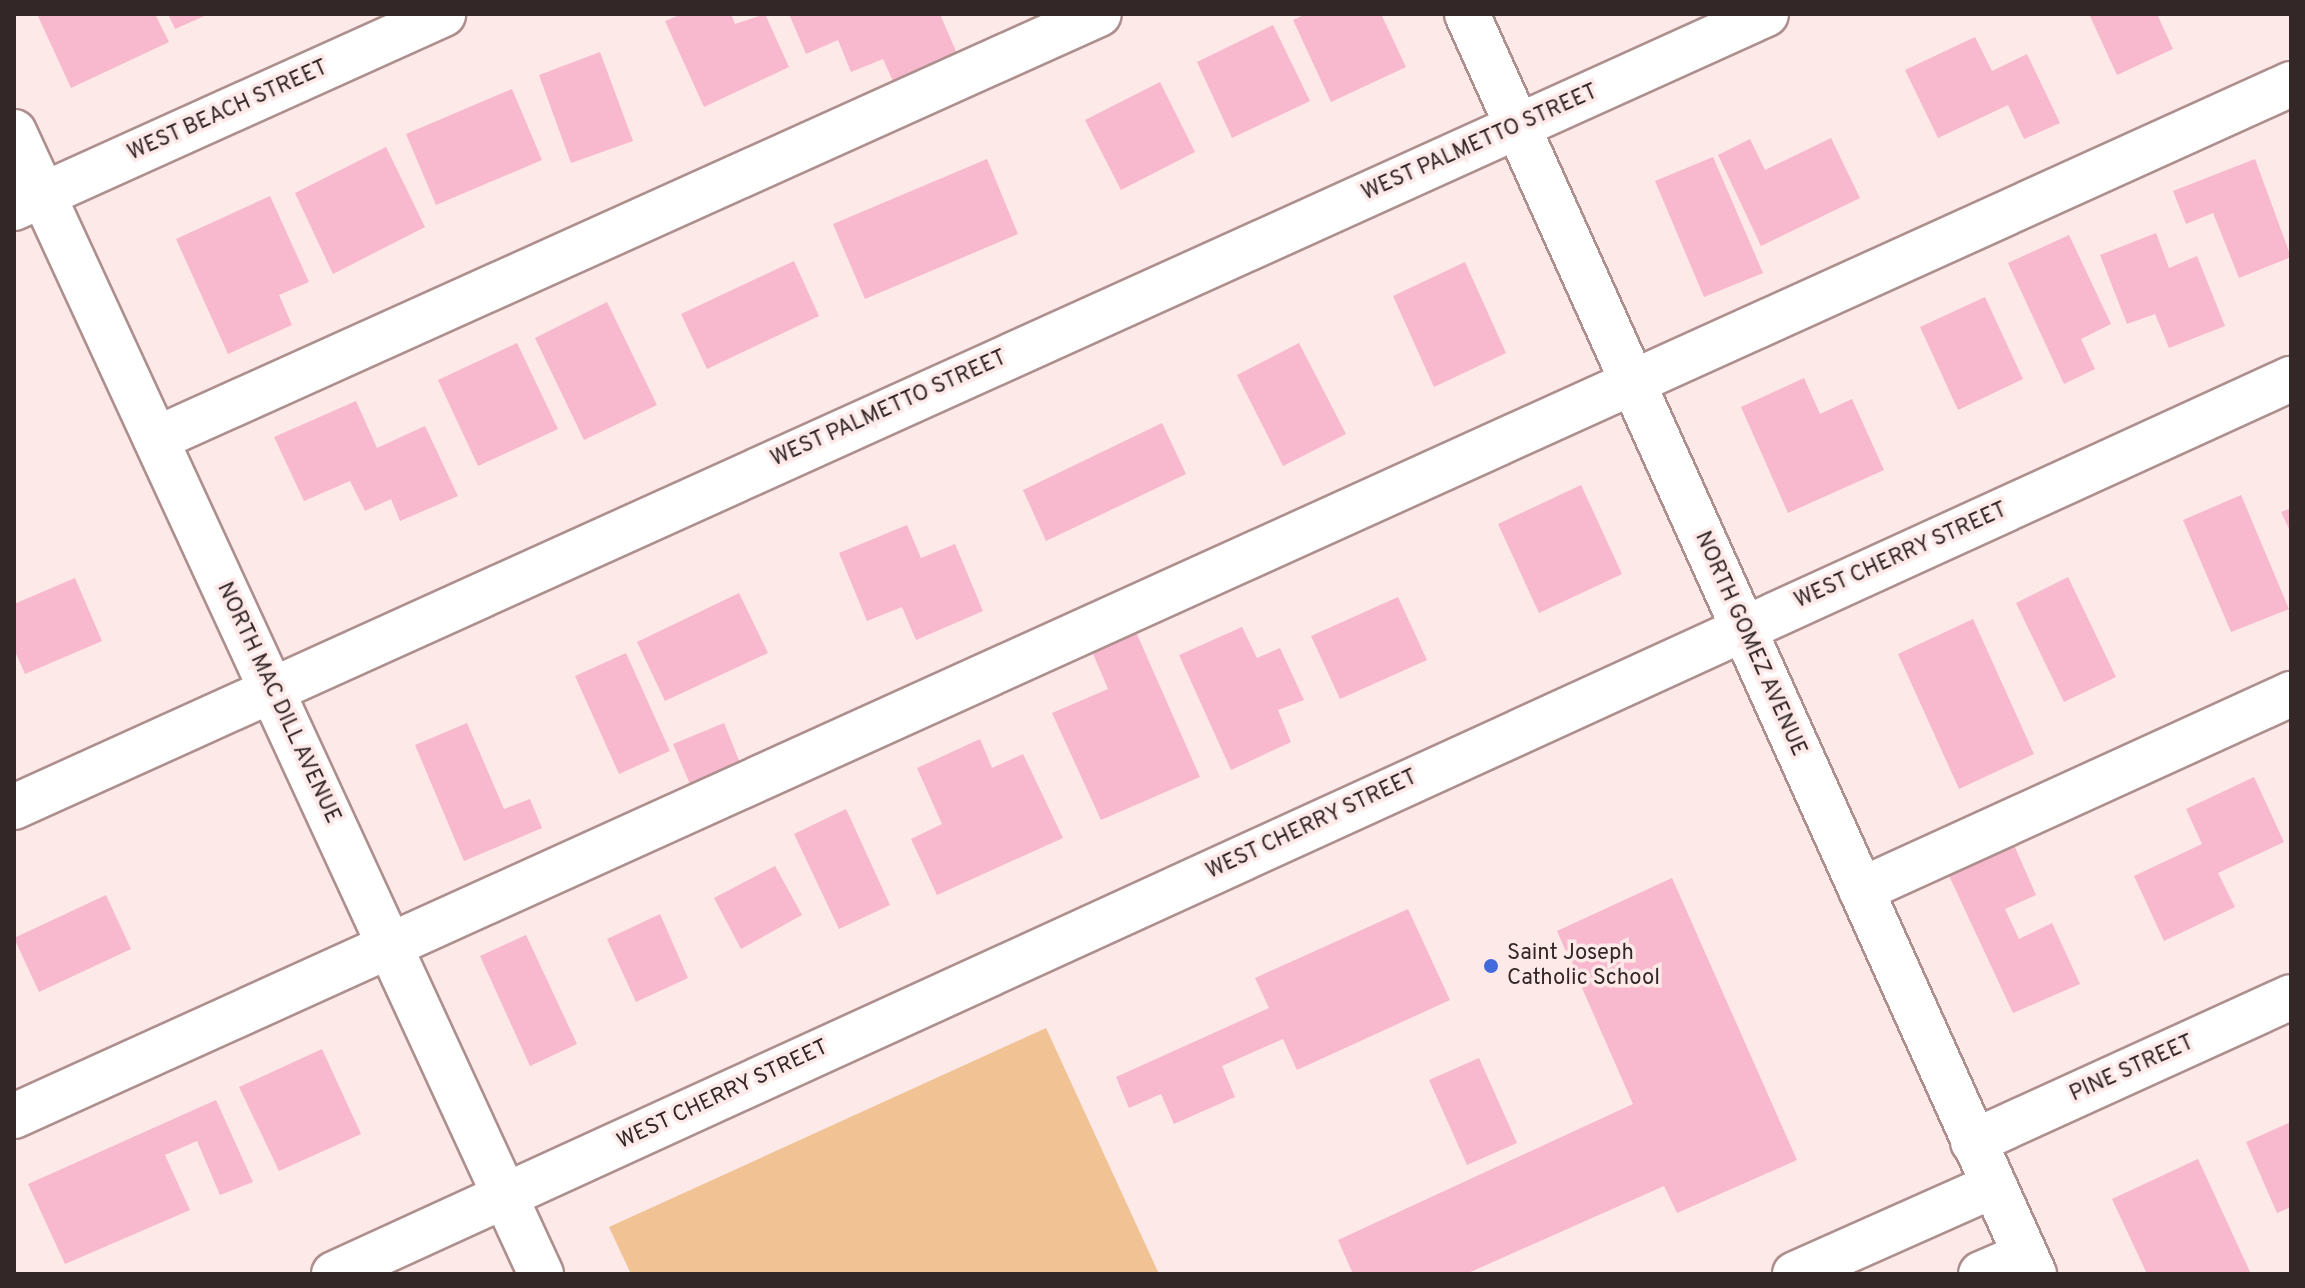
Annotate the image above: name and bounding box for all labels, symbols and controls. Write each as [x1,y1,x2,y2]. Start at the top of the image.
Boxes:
street label: WEST BEACH STREET [123,55,333,167]
street label: WEST PALMETTO STREET [1358,79,1602,207]
street label: WEST PALMETTO STREET [767,345,1011,473]
street label: WEST CHERRY STREET [1790,497,2012,615]
street label: NORTH GOMEZ AVENUE [1688,527,1812,761]
street label: NORTH MAC DILL AVENUE [210,578,346,828]
street label: WEST CHERRY STREET [1201,764,1423,886]
place label: Saint Joseph Catholic School [1507,940,1660,992]
marker: Saint Joseph Catholic School [1482,957,1500,975]
street label: PINE STREET [2066,1030,2198,1108]
street label: WEST CHERRY STREET [612,1034,834,1156]

